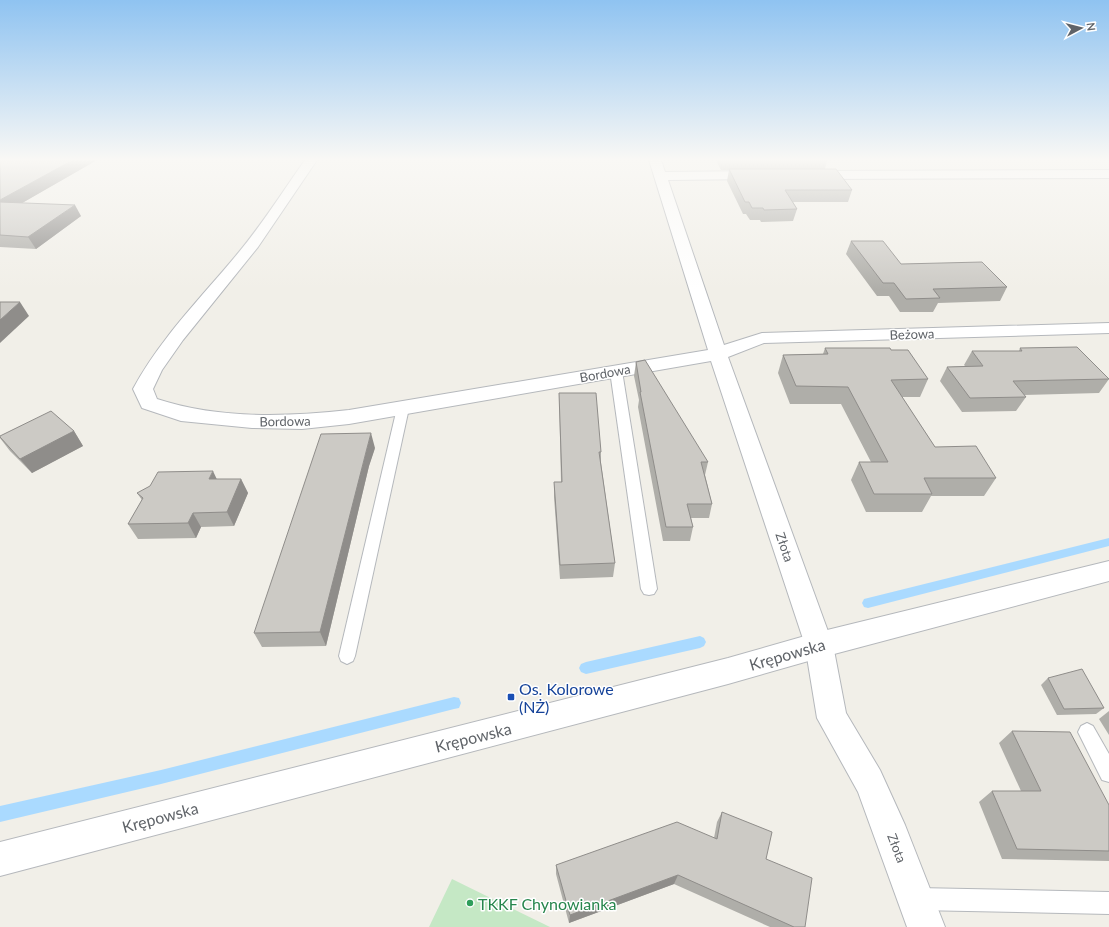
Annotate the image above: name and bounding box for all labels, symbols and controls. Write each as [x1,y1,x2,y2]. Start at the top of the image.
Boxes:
north arrow [1061,8,1101,48]
text: N [1084,22,1098,32]
street label: Beżowa [889,325,935,343]
street label: Bordowa [578,361,632,385]
street label: Bordowa [259,413,311,429]
street label: Złota [773,530,797,564]
street label: Krępowska [747,634,827,674]
place label: Os. Kolorowe (NŻ) [519,679,614,716]
marker: Os. Kolorowe (NŻ) [506,692,516,702]
street label: Krępowska [433,718,513,756]
street label: Krępowska [120,798,200,836]
street label: Złota [884,831,910,865]
place label: TKKF Chynowianka [478,894,616,913]
marker: TKKF Chynowianka [465,898,475,908]

